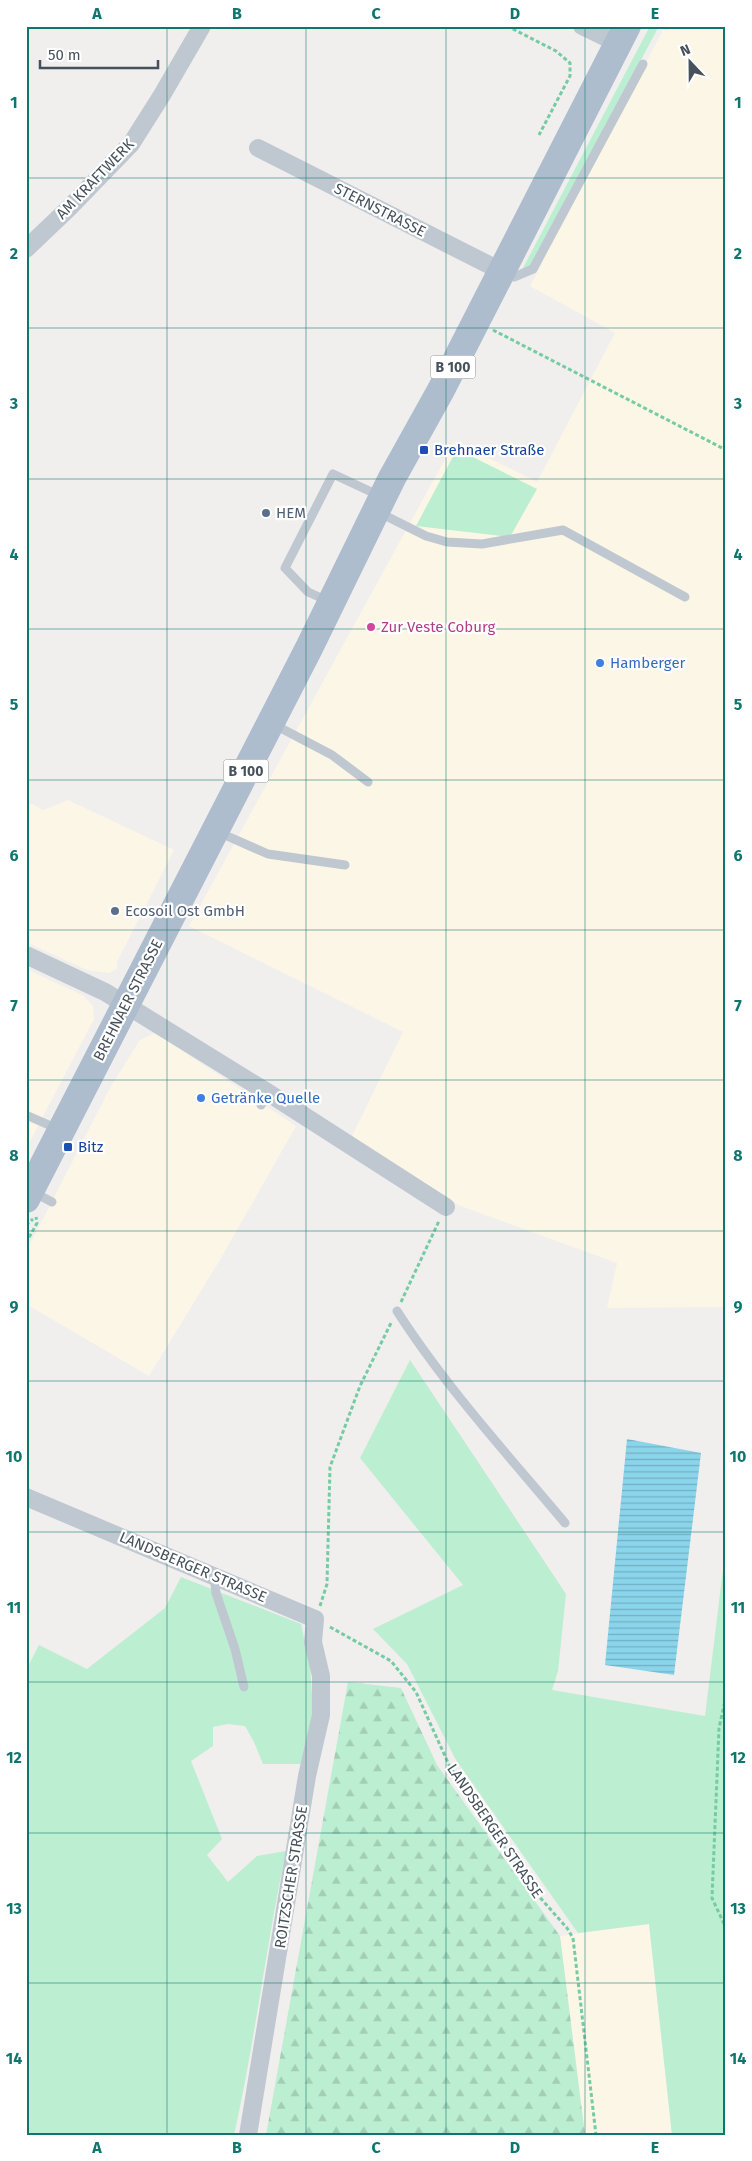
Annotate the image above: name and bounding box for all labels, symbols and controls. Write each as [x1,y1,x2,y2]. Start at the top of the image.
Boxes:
text: A [91,4,102,23]
text: B [232,4,242,23]
text: C [371,4,381,23]
text: D [510,4,520,23]
text: E [651,4,659,23]
scale bar [40,38,158,70]
north arrow [664,38,714,88]
text: N [678,41,693,60]
text: 50 m [48,46,81,64]
text: 1 [10,93,18,112]
text: 1 [734,93,742,112]
street label: AM KRAFTWERK [52,135,138,223]
street label: STERNSTRASSE [331,179,429,241]
text: 2 [10,244,18,263]
text: 2 [734,244,742,263]
road number: B 100 [430,356,476,378]
text: 3 [9,394,18,413]
text: 3 [733,394,742,413]
place label: Brehnaer Straße [434,441,544,459]
marker: Brehnaer Straße [418,444,430,456]
place label: HEM [276,504,306,522]
marker: HEM [260,507,272,519]
text: 4 [9,545,19,564]
text: 4 [733,545,743,564]
place label: Zur Veste Coburg [381,618,496,636]
marker: Zur Veste Coburg [365,621,377,633]
place label: Hamberger [610,654,686,672]
marker: Hamberger [594,657,606,669]
text: 5 [10,695,19,714]
text: 5 [734,695,743,714]
road number: B 100 [224,759,268,782]
text: 6 [9,846,19,865]
text: 6 [733,846,743,865]
place label: Ecosoil Ost GmbH [125,902,245,920]
marker: Ecosoil Ost GmbH [109,905,121,917]
street label: BREHNAER STRASSE [90,936,166,1064]
text: 7 [10,996,18,1015]
text: 7 [734,996,742,1015]
place label: Getränke Quelle [211,1089,320,1107]
marker: Getränke Quelle [195,1092,207,1104]
place label: Bitz [78,1138,104,1156]
marker: Bitz [62,1141,74,1153]
text: 8 [9,1146,19,1165]
text: 8 [733,1146,743,1165]
text: 9 [10,1297,19,1316]
text: 9 [734,1297,743,1316]
text: 10 [6,1447,22,1466]
text: 10 [730,1447,746,1466]
street label: LANDSBERGER STRASSE [117,1528,269,1606]
text: 11 [7,1598,21,1617]
text: 11 [731,1598,745,1617]
text: 12 [6,1748,22,1767]
text: 12 [730,1748,746,1767]
street label: LANDSBERGER STRASSE [443,1760,547,1902]
street label: ROITZSCHER STRASSE [271,1804,311,1950]
text: 13 [6,1899,22,1918]
text: 13 [730,1899,746,1918]
text: 14 [6,2049,22,2068]
text: 14 [730,2049,746,2068]
text: A [91,2138,102,2157]
text: B [232,2138,242,2157]
text: C [371,2138,381,2157]
text: D [510,2138,520,2157]
text: E [651,2138,659,2157]

